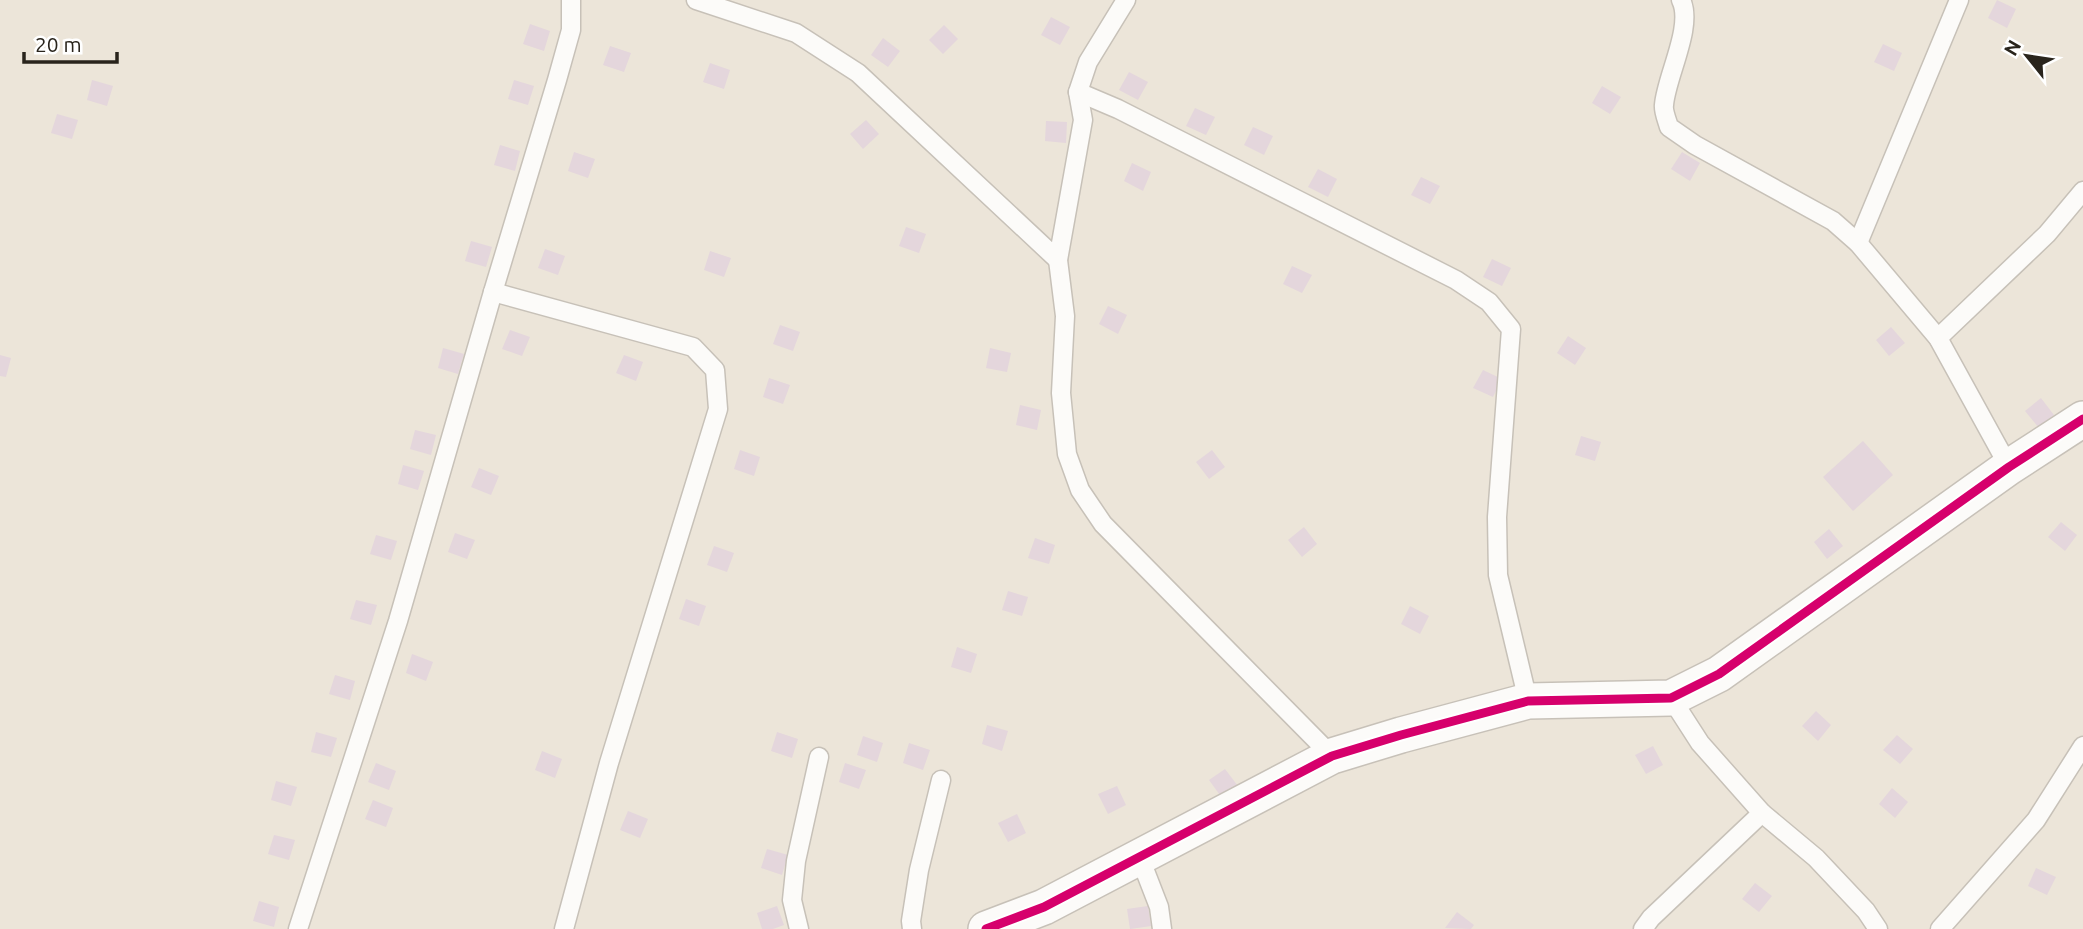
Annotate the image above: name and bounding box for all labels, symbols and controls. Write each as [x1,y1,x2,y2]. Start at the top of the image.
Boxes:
scale bar [24,21,117,65]
north arrow [1992,21,2062,91]
text: 20 m [35,32,82,56]
text: N [1999,36,2025,59]

